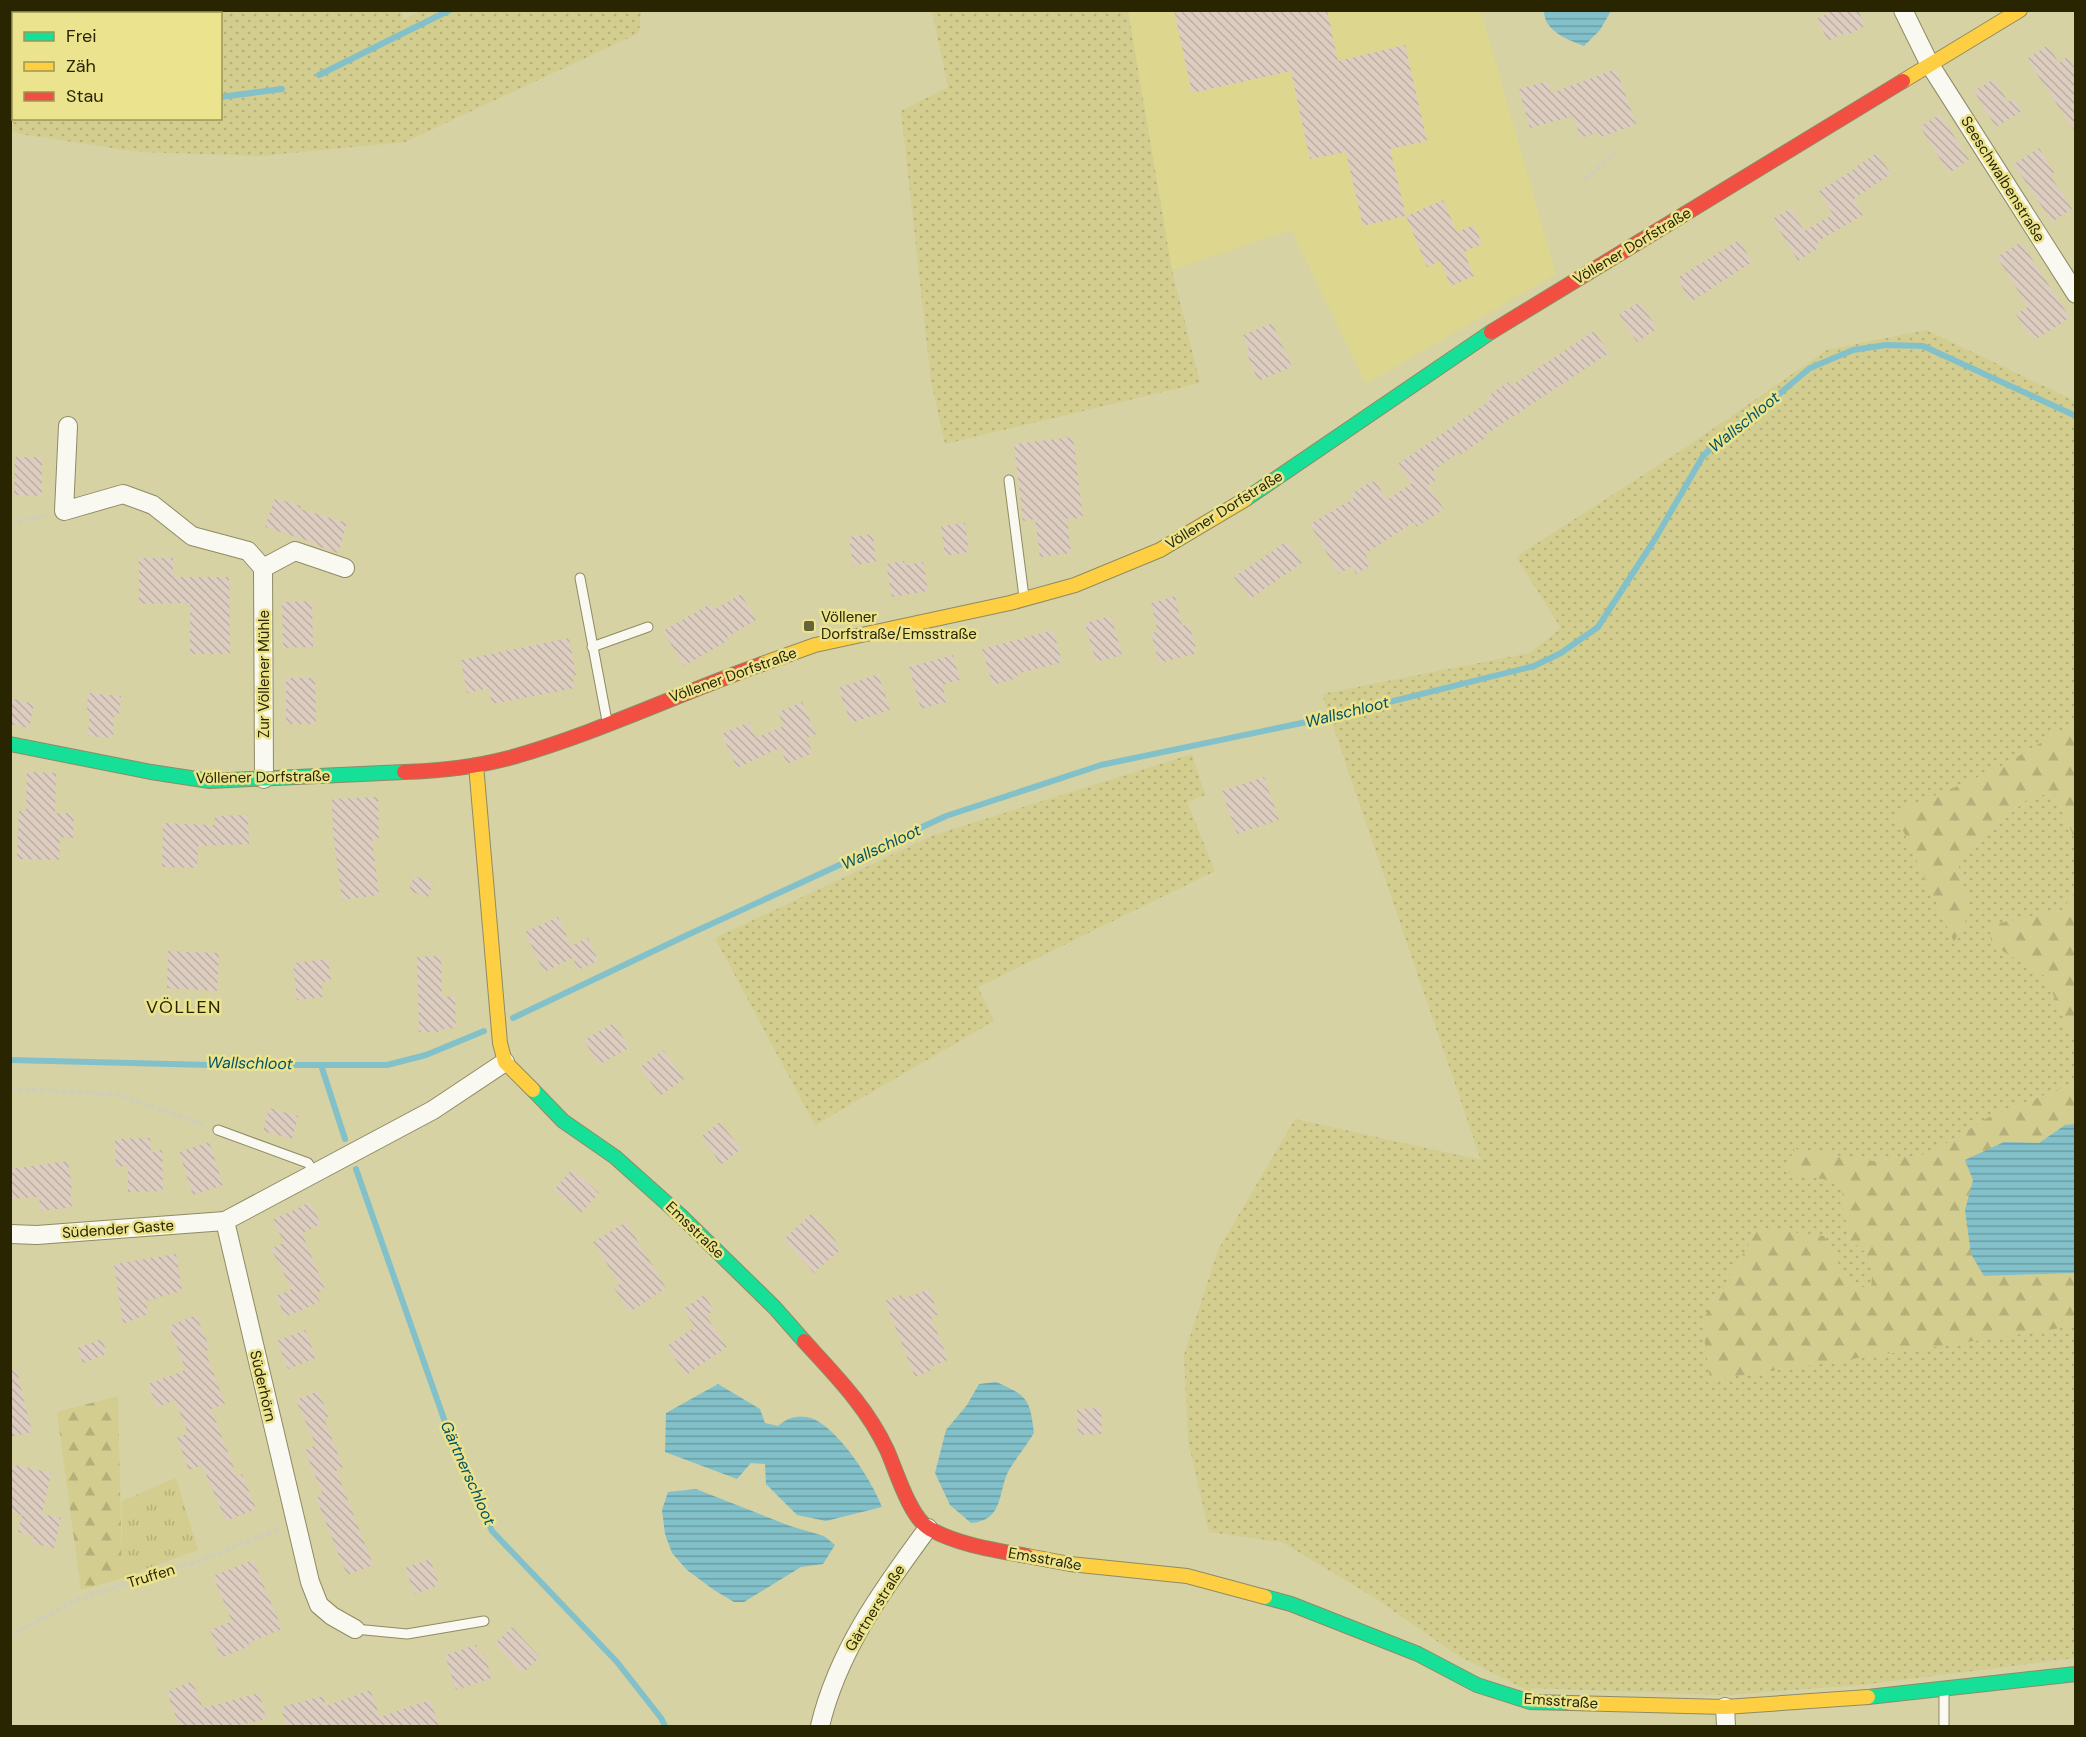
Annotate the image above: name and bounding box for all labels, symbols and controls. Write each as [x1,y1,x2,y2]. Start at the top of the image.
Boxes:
legend [12,12,222,120]
text: Frei [66,24,97,48]
text: Zäh [66,54,96,78]
text: Stau [66,84,104,108]
street label: Seeschwalbenstraße [1956,112,2050,246]
street label: Völlener Dorfstraße [1569,203,1695,289]
water label: Wallschloot [1704,386,1785,457]
street label: Völlener Dorfstraße [1162,466,1286,554]
place label: Völlener Dorfstraße/Emsstraße [821,607,977,644]
street label: Zur Völlener Mühle [254,610,274,738]
marker: Völlener Dorfstraße/Emsstraße [802,619,816,633]
street label: Völlener Dorfstraße [666,643,800,707]
water label: Wallschloot [1303,691,1392,733]
street label: Völlener Dorfstraße [196,766,330,788]
water label: Wallschloot [838,819,925,875]
district label: VÖLLEN [146,995,222,1019]
water label: Wallschloot [207,1052,294,1074]
street label: Emsstraße [661,1197,729,1263]
street label: Südender Gaste [61,1215,175,1243]
street label: Süderhörn [245,1348,281,1424]
water label: Gärtnerschloot [436,1418,501,1529]
street label: Emsstraße [1007,1543,1083,1575]
street label: Truffen [125,1559,177,1593]
street label: Gärtnerstraße [840,1561,910,1655]
street label: Emsstraße [1523,1688,1599,1714]

